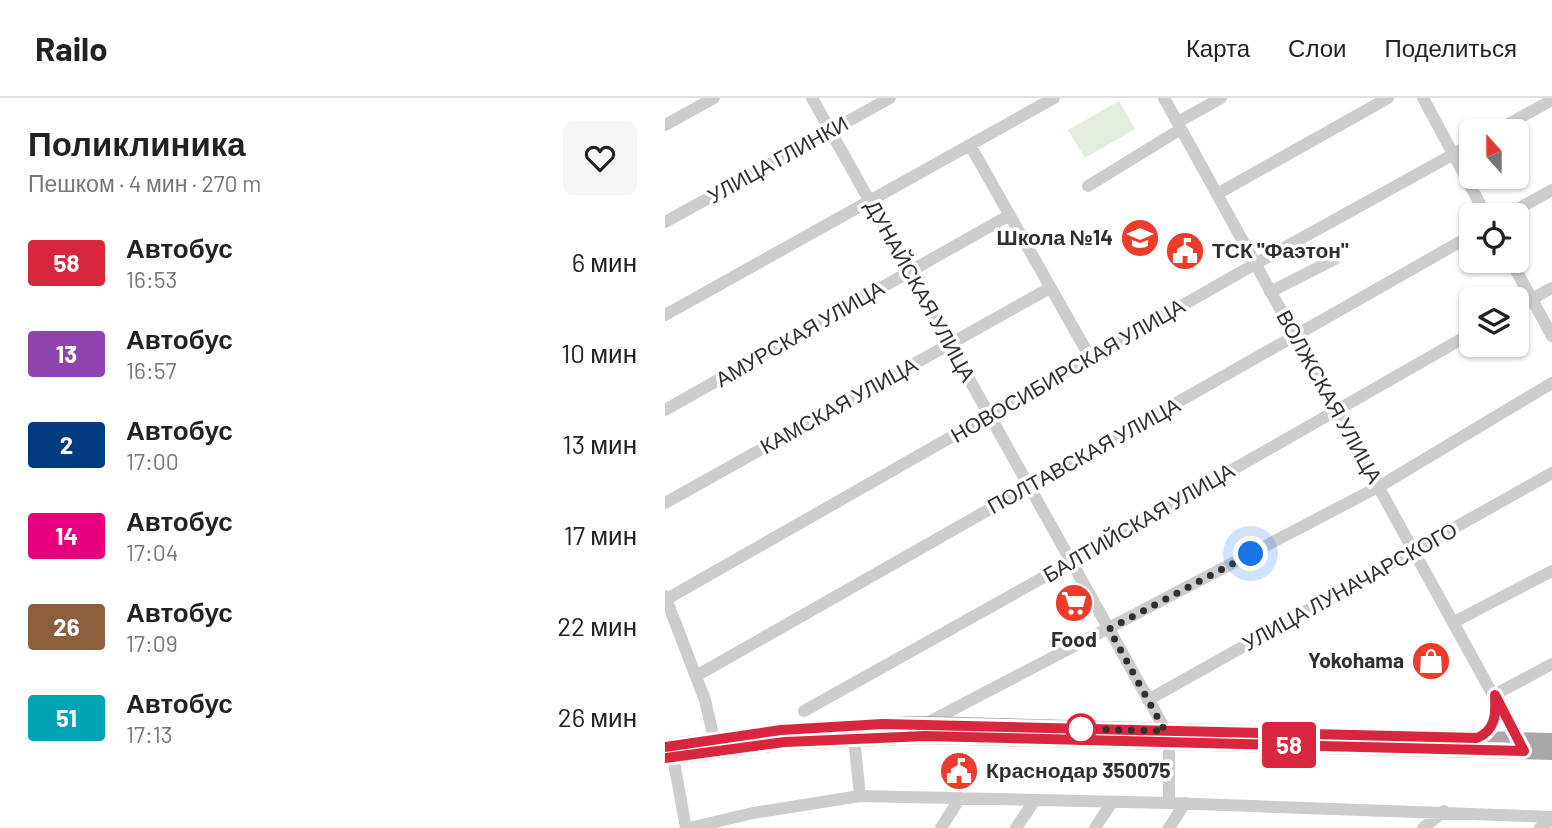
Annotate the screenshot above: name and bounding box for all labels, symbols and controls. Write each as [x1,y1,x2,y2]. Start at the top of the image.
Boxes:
text: Railo [35,28,108,68]
text: Карта [1186,33,1250,62]
text: Слои [1288,33,1346,62]
text: Поделиться [1384,33,1517,62]
street label: УЛИЦА ГЛИНКИ [703,110,852,208]
north arrow [1459,119,1529,189]
map controls [1459,119,1529,357]
button: heart [563,121,637,195]
text: Поликлиника [28,123,246,163]
text: Пешком · 4 мин · 270 m [28,169,261,197]
street label: ДУНАЙСКАЯ УЛИЦА [861,195,982,386]
button: locate [1459,203,1529,273]
school or university icon: Школа №14 [1119,217,1161,259]
place label: Школа №14 [997,224,1113,249]
public building icon: ТСК "Фаэтон" [1164,230,1206,272]
text: Автобус [126,232,233,263]
place label: ТСК "Фаэтон" [1212,237,1349,262]
text: 6 мин [572,246,637,277]
text: 58 [54,248,79,277]
text: 16:53 [126,265,177,293]
street label: АМУРСКАЯ УЛИЦА [711,274,888,391]
button: layers [1459,287,1529,357]
street label: НОВОСИБИРСКАЯ УЛИЦА [946,292,1189,447]
street label: ВОЛЖСКАЯ УЛИЦА [1272,305,1388,487]
text: Автобус [126,323,233,354]
text: 10 мин [561,337,637,368]
text: 13 [56,339,77,368]
street label: КАМСКАЯ УЛИЦА [755,351,921,458]
text: 16:57 [126,356,176,384]
street label: ПОЛТАВСКАЯ УЛИЦА [983,391,1184,518]
text: Автобус [126,414,233,445]
text: 13 мин [563,428,637,459]
text: 2 [60,430,73,459]
text: 17:00 [126,447,179,475]
street label: БАЛТИЙСКАЯ УЛИЦА [1038,457,1238,587]
text: Автобус [126,505,233,536]
street label: УЛИЦА ЛУНАЧАРСКОГО [1238,516,1461,655]
text: 17 мин [564,519,637,550]
text: 14 [55,521,78,550]
your location [1233,536,1268,571]
text: 17:04 [126,538,178,566]
supermarket icon: Food [1053,582,1095,624]
text: Автобус [126,596,233,627]
text: 22 мин [557,610,637,641]
text: 26 [53,612,80,641]
place label: Food [1051,626,1097,651]
text: 17:09 [126,629,178,657]
shop icon: Yokohama [1410,640,1452,682]
place label: Yokohama [1308,647,1404,672]
text: Автобус [126,687,233,718]
text: 26 мин [558,701,637,732]
text: 51 [56,703,77,732]
unlabelled marker [1066,714,1096,744]
text: 17:13 [126,720,173,748]
line badge: 58 [1257,722,1321,768]
text: 58 [1276,730,1302,759]
public building icon: Краснодар 350075 [938,750,980,792]
place label: Краснодар 350075 [986,757,1171,782]

